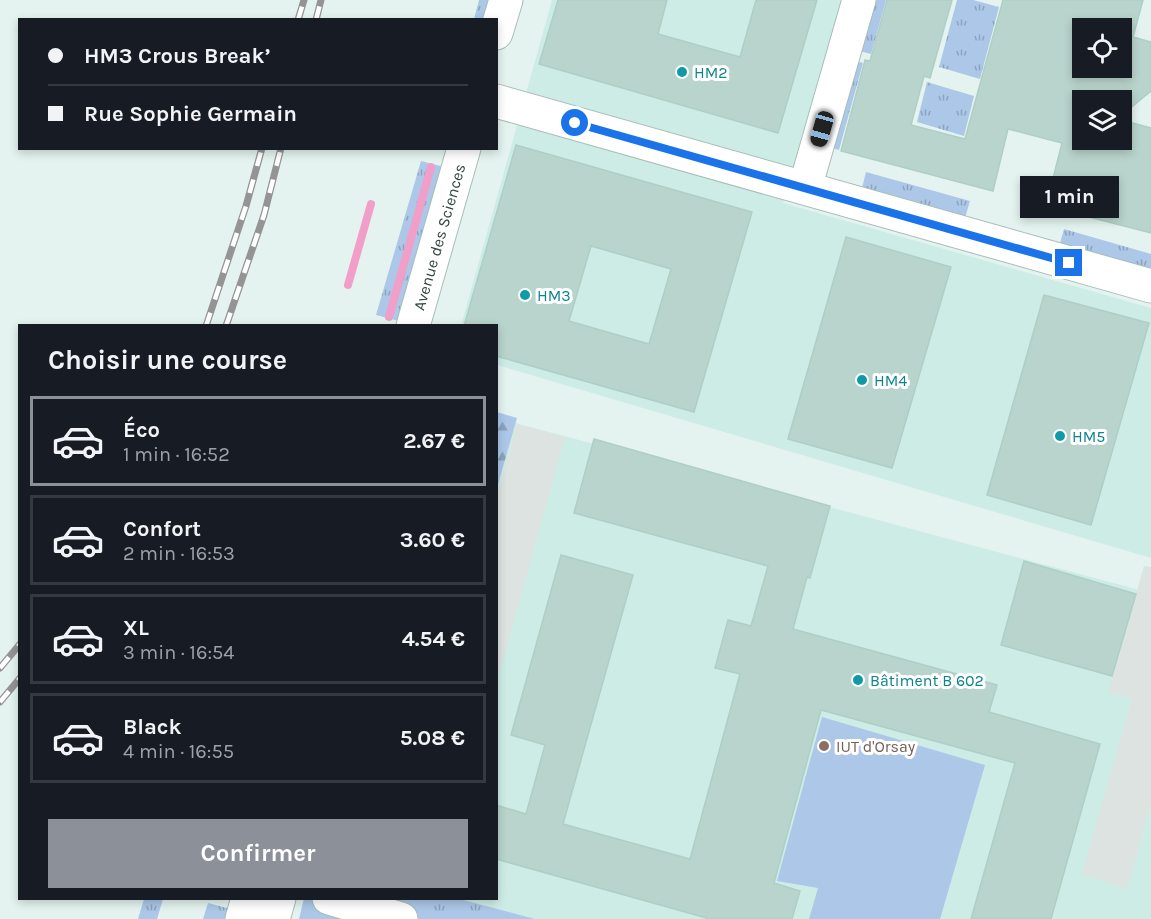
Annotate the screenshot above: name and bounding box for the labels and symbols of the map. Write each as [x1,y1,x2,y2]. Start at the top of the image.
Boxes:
place label: HM2 [694,63,728,82]
marker: HM2 [675,65,689,79]
route start [561,109,588,136]
car [808,109,836,149]
street label: Avenue des Sciences [409,162,470,313]
callout: 1 min [1020,176,1118,218]
route end [1055,249,1082,276]
place label: HM3 [537,286,571,305]
marker: HM3 [518,288,532,302]
place label: HM4 [874,371,907,390]
marker: HM4 [855,373,869,387]
place label: HM5 [1072,427,1105,446]
marker: HM5 [1053,429,1067,443]
place label: Bâtiment B 602 [870,671,984,690]
marker: Bâtiment B 602 [851,673,865,687]
place label: IUT d'Orsay [836,737,916,756]
marker: IUT d'Orsay [817,739,831,753]

